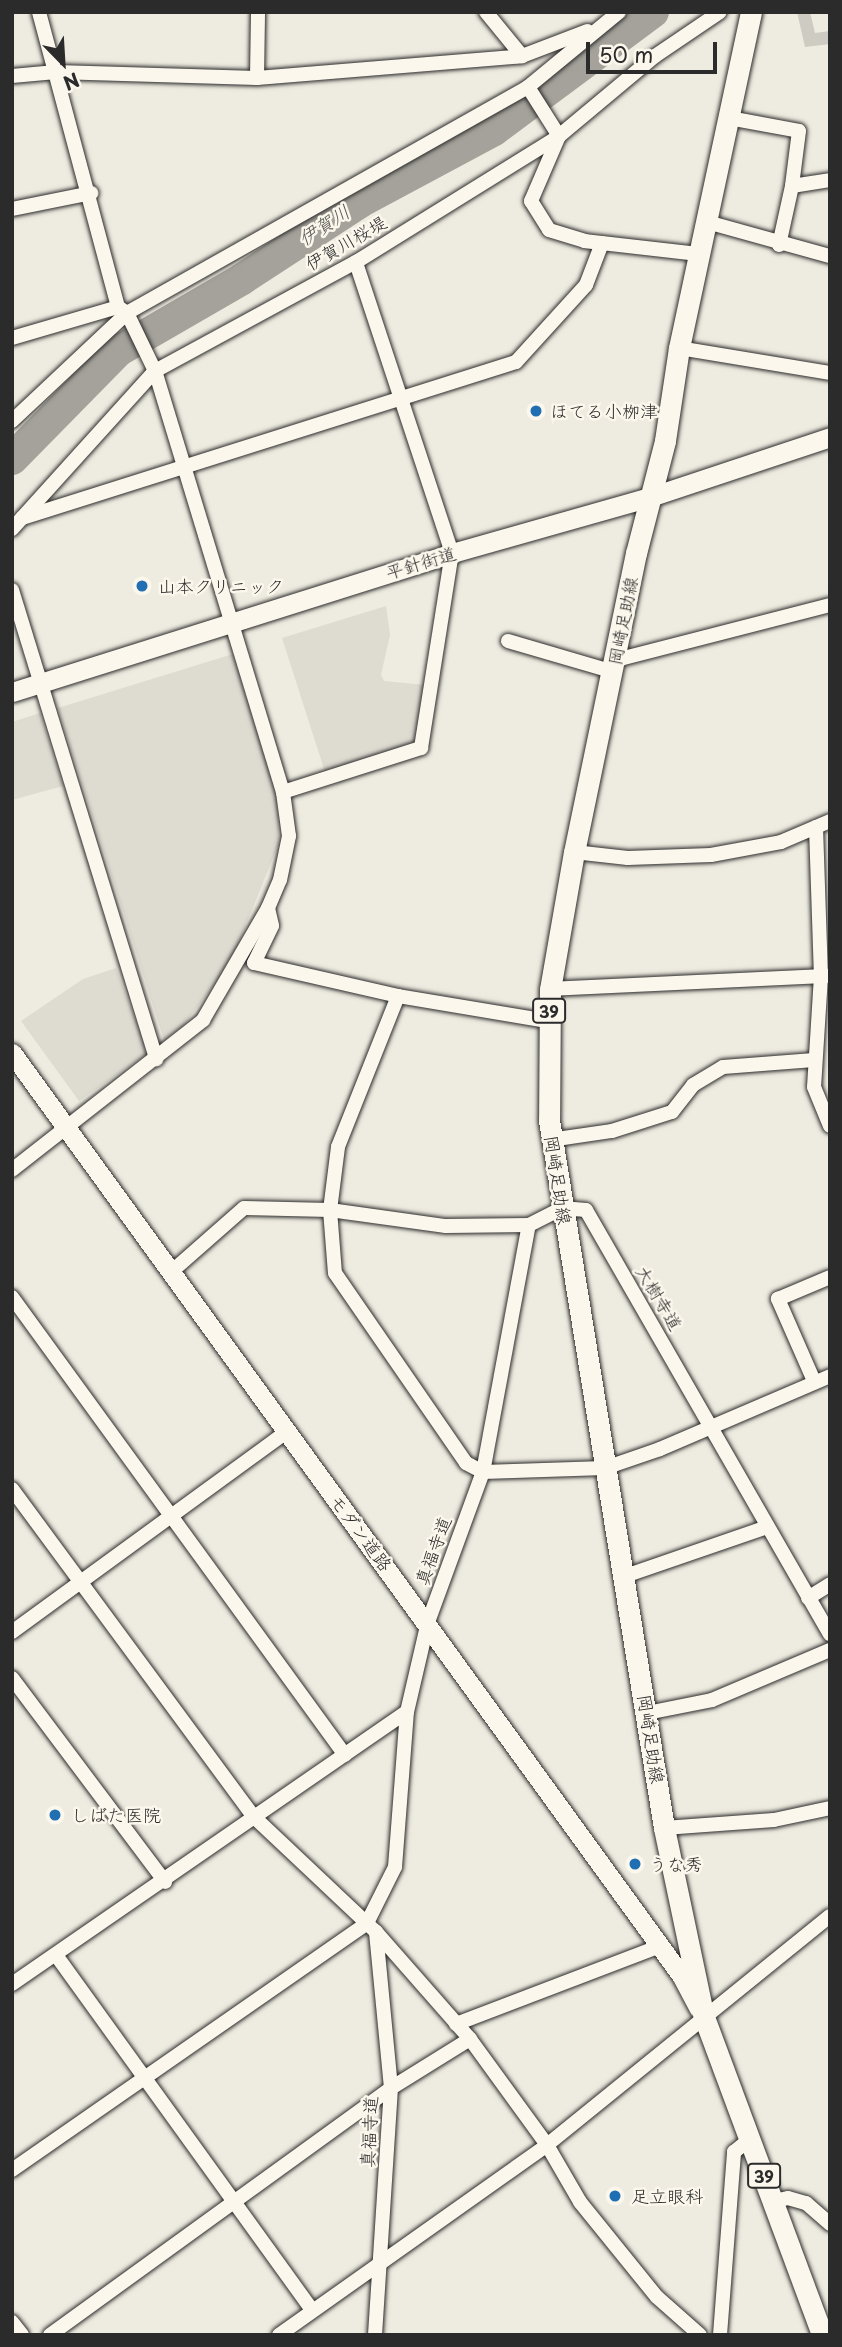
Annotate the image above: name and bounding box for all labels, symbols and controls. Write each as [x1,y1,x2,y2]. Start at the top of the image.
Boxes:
north arrow [28,28,98,98]
scale bar [590,28,721,72]
text: 50 m [599,38,653,70]
text: N [59,66,84,98]
water label: 伊賀川 [294,200,354,250]
street label: 伊賀川桜堤 [302,211,390,275]
place label: ほてる小栁津 [550,400,658,422]
marker: ほてる小栁津 [528,403,544,419]
street label: 平針街道 [383,542,459,584]
place label: 山本クリニック [158,575,284,597]
street label: 岡崎足助線 [604,575,642,667]
marker: 山本クリニック [132,576,152,596]
road number: 39 [532,998,566,1023]
street label: 岡崎足助線 [540,1134,576,1226]
street label: 大樹寺道 [631,1262,687,1334]
street label: モダン道路 [325,1491,397,1575]
street label: 真福寺道 [411,1513,455,1589]
street label: 岡崎足助線 [633,1693,669,1785]
place label: しばた医院 [71,1804,161,1826]
marker: しばた医院 [45,1805,65,1825]
place label: うな秀 [649,1853,703,1875]
marker: うな秀 [627,1856,643,1872]
street label: 真福寺道 [356,2095,382,2169]
road number: 39 [746,2164,782,2188]
place label: 足立眼科 [631,2185,703,2207]
marker: 足立眼科 [605,2186,625,2206]

